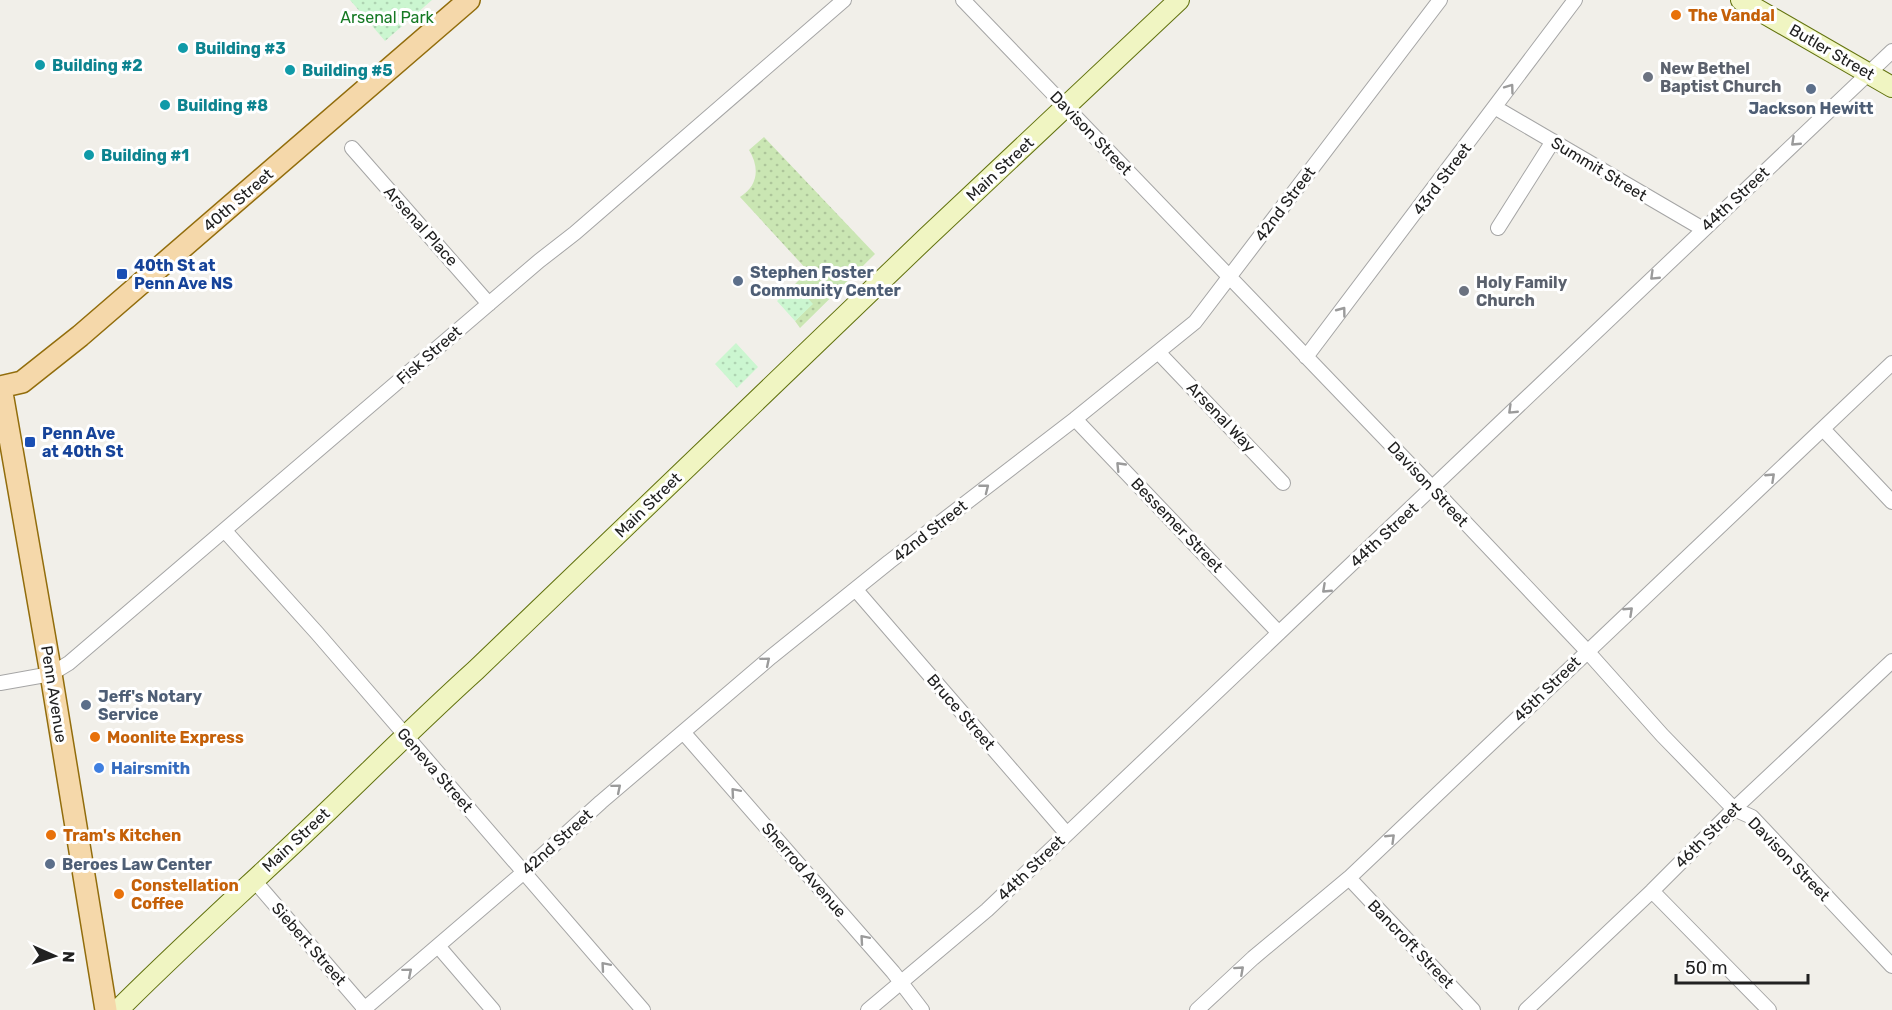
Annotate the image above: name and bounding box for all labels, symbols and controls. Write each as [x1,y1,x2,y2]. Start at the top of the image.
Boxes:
place label: The Vandal [1688,6,1775,25]
park label: Arsenal Park [340,8,435,27]
marker: The Vandal [1669,8,1683,22]
street label: Butler Street [1786,20,1878,84]
place label: Building #3 [195,39,286,58]
marker: Building #3 [176,41,190,55]
place label: Building #2 [52,56,143,75]
marker: Building #2 [33,58,47,72]
place label: New Bethel Baptist Church [1660,59,1781,96]
place label: Building #5 [302,61,393,80]
marker: Building #5 [283,63,297,77]
marker: New Bethel Baptist Church [1641,70,1655,84]
marker: Jackson Hewitt [1804,82,1818,96]
one-way arrow [1503,84,1514,95]
street label: Davison Street [1046,87,1136,179]
place label: Building #8 [177,96,268,115]
marker: Building #8 [158,98,172,112]
place label: Jackson Hewitt [1748,99,1874,118]
street label: Main Street [962,133,1038,205]
street label: Summit Street [1548,133,1650,205]
one-way arrow [1792,135,1802,146]
street label: 43rd Street [1409,139,1475,219]
place label: Building #1 [101,146,189,165]
marker: Building #1 [82,148,96,162]
street label: 42nd Street [1251,163,1319,245]
street label: 44th Street [1697,163,1773,235]
street label: 40th Street [199,165,277,235]
street label: Arsenal Place [380,182,462,270]
place label: 40th St at Penn Ave NS [134,256,233,293]
place label: Stephen Foster Community Center [750,263,901,300]
marker: 40th St at Penn Ave NS [115,267,129,281]
one-way arrow [1650,269,1660,280]
place label: Holy Family Church [1476,273,1568,310]
marker: Stephen Foster Community Center [731,274,745,288]
marker: Holy Family Church [1457,284,1471,298]
one-way arrow [1334,306,1345,317]
street label: Fisk Street [393,322,465,388]
street label: Arsenal Way [1183,378,1259,456]
one-way arrow [1509,403,1520,414]
place label: Penn Ave at 40th St [42,424,124,461]
marker: Penn Ave at 40th St [23,435,37,449]
street label: Davison Street [1384,437,1472,531]
one-way arrow [1117,463,1128,474]
street label: Main Street [611,469,685,541]
one-way arrow [1765,473,1775,484]
street label: Bessemer Street [1127,474,1227,576]
one-way arrow [978,485,989,496]
street label: 42nd Street [889,496,971,566]
street label: 44th Street [1346,499,1422,571]
one-way arrow [1322,581,1333,592]
one-way arrow [1622,607,1633,618]
street label: Penn Avenue [37,644,71,744]
street label: 45th Street [1510,652,1584,726]
one-way arrow [759,657,770,668]
street label: Bruce Street [923,670,999,754]
place label: Jeff's Notary Service [98,687,202,724]
marker: Jeff's Notary Service [79,698,93,712]
street label: Geneva Street [393,724,477,816]
place label: Moonlite Express [107,728,244,747]
marker: Moonlite Express [88,730,102,744]
place label: Hairsmith [111,759,190,778]
marker: Hairsmith [92,761,106,775]
one-way arrow [610,784,621,795]
one-way arrow [731,788,742,799]
street label: 46th Street [1671,798,1745,872]
street label: Main Street [258,804,334,876]
street label: 42nd Street [518,805,596,879]
street label: Davison Street [1744,813,1834,905]
street label: Sherrod Avenue [758,819,850,921]
place label: Tram's Kitchen [63,826,181,845]
marker: Tram's Kitchen [44,828,58,842]
street label: 44th Street [993,831,1069,905]
one-way arrow [1383,834,1394,845]
place label: Beroes Law Center [62,855,213,874]
marker: Beroes Law Center [43,857,57,871]
place label: Constellation Coffee [131,876,239,913]
marker: Constellation Coffee [112,887,126,901]
street label: Bancroft Street [1364,896,1458,992]
street label: Siebert Street [268,899,350,989]
north arrow [24,926,84,986]
one-way arrow [860,935,871,945]
scale bar [1676,947,1808,985]
text: N [59,951,78,963]
text: 50 m [1685,957,1728,979]
one-way arrow [601,962,612,973]
one-way arrow [1233,966,1244,977]
one-way arrow [401,968,412,979]

